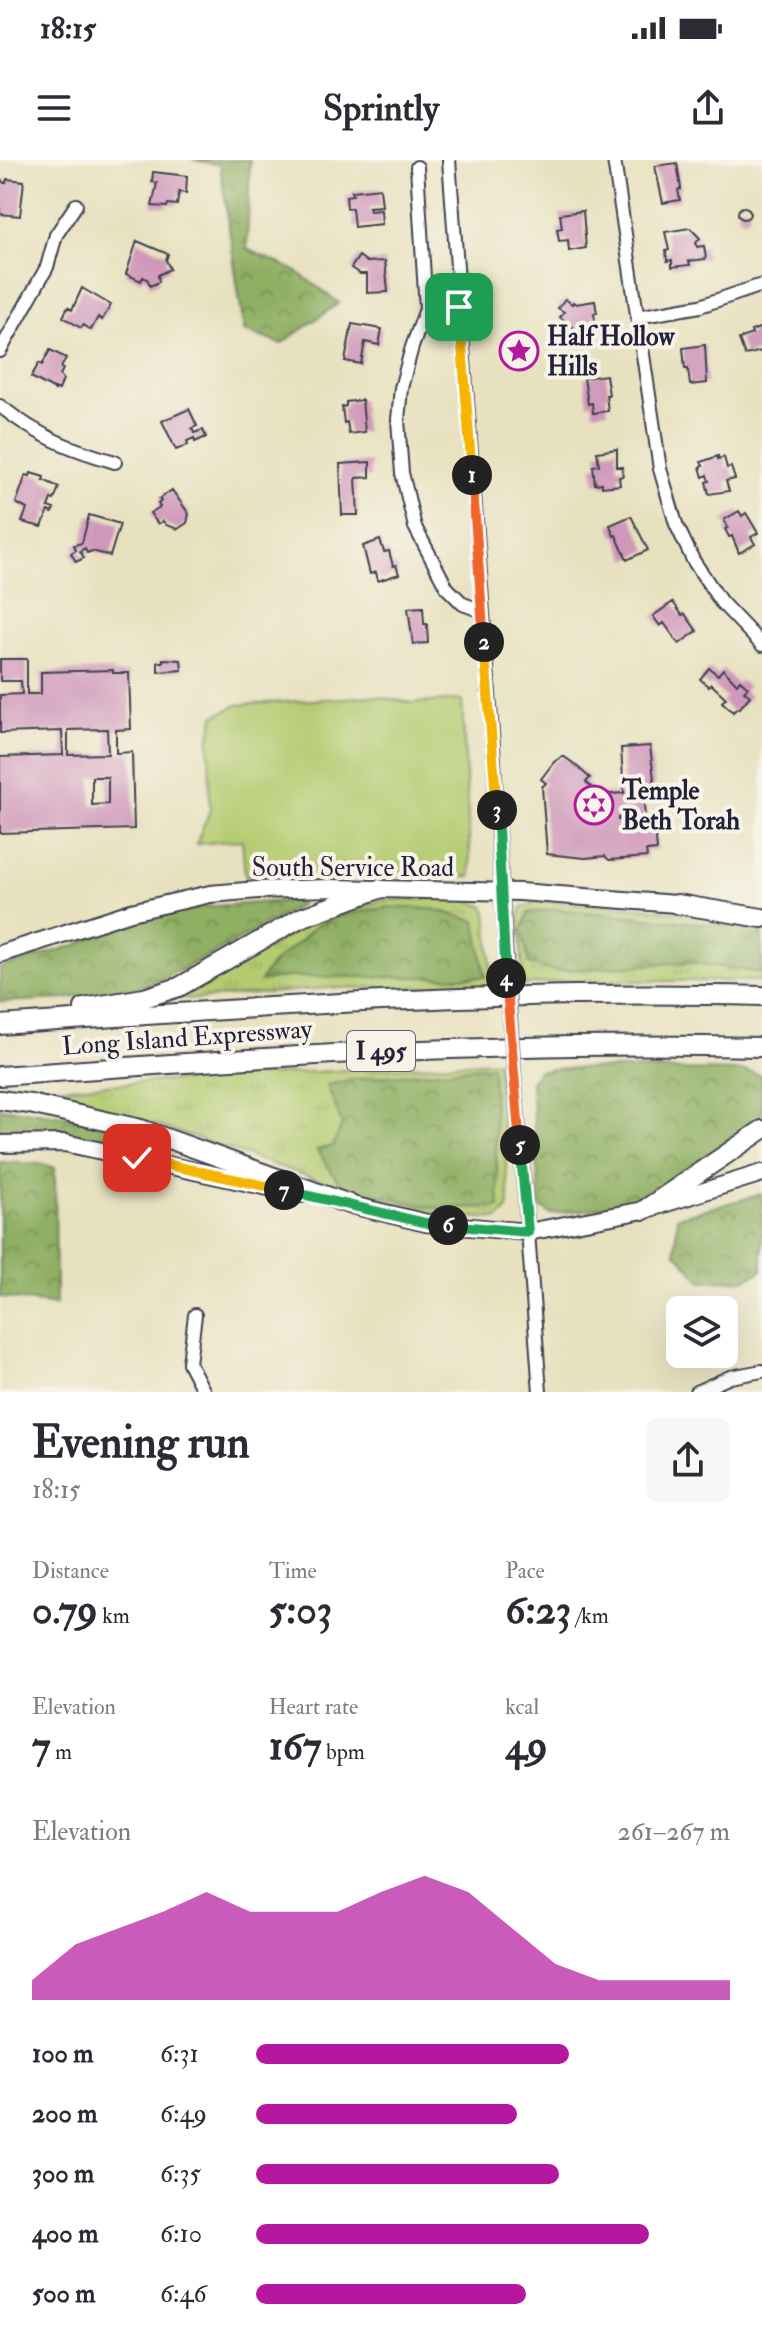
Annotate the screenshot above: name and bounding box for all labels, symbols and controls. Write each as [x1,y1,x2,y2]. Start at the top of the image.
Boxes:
text: 18:15 [40,10,96,47]
icon: menu [32,86,76,130]
text: Sprintly [323,86,439,131]
icon: share [686,86,730,130]
pin [425,273,493,341]
icon: arrive [437,285,481,329]
place label: Half Hollow Hills [547,321,675,383]
place icon: Half Hollow Hills [498,330,540,372]
pin: 1 [452,455,492,495]
text: 1 [468,461,476,489]
pin: 2 [464,622,504,662]
text: 2 [478,628,490,656]
place label: Temple Beth Torah [621,775,740,837]
synagogue icon: Temple Beth Torah [573,784,615,826]
pin: 3 [477,790,517,830]
text: 3 [493,796,501,824]
street label: South Service Road [252,852,454,884]
pin: 4 [486,958,526,998]
text: 4 [500,964,512,992]
street label: Long Island Expressway [61,1013,314,1064]
road number: I 495 [347,1031,415,1071]
pin [103,1124,171,1192]
pin: 5 [500,1125,540,1165]
text: 5 [515,1131,525,1159]
icon: check [115,1136,159,1180]
pin: 7 [264,1170,304,1210]
text: 7 [279,1176,289,1204]
pin: 6 [428,1205,468,1245]
text: 6 [442,1211,454,1239]
map controls [666,1296,738,1368]
button: layers [666,1296,738,1368]
text: Evening run [32,1416,250,1471]
button: share [646,1418,730,1502]
text: 18:15 [32,1474,81,1506]
text: Distance [32,1557,109,1585]
text: Time [269,1557,317,1585]
text: Pace [505,1557,545,1585]
text: 0.79 [32,1585,98,1636]
text: 5:03 [269,1585,332,1636]
text: 6:23 [505,1585,571,1636]
text: km [98,1602,130,1630]
text: /km [571,1602,609,1630]
text: Elevation [32,1693,116,1721]
text: Heart rate [269,1693,358,1721]
text: kcal [505,1693,539,1721]
text: 7 [32,1721,50,1772]
text: 167 [269,1721,321,1772]
text: 49 [505,1721,547,1772]
text: m [50,1738,72,1766]
text: bpm [321,1738,365,1766]
text: Elevation [32,1816,131,1848]
text: 261–267 m [618,1816,730,1848]
text: 100 m [32,2038,93,2070]
text: 6:31 [160,2038,199,2070]
text: 200 m [32,2098,97,2130]
text: 6:49 [160,2098,207,2130]
text: 300 m [32,2158,94,2190]
text: 6:35 [160,2158,201,2190]
text: 400 m [32,2218,98,2250]
text: 6:10 [160,2218,202,2250]
text: 500 m [32,2278,96,2310]
text: 6:46 [160,2278,207,2310]

